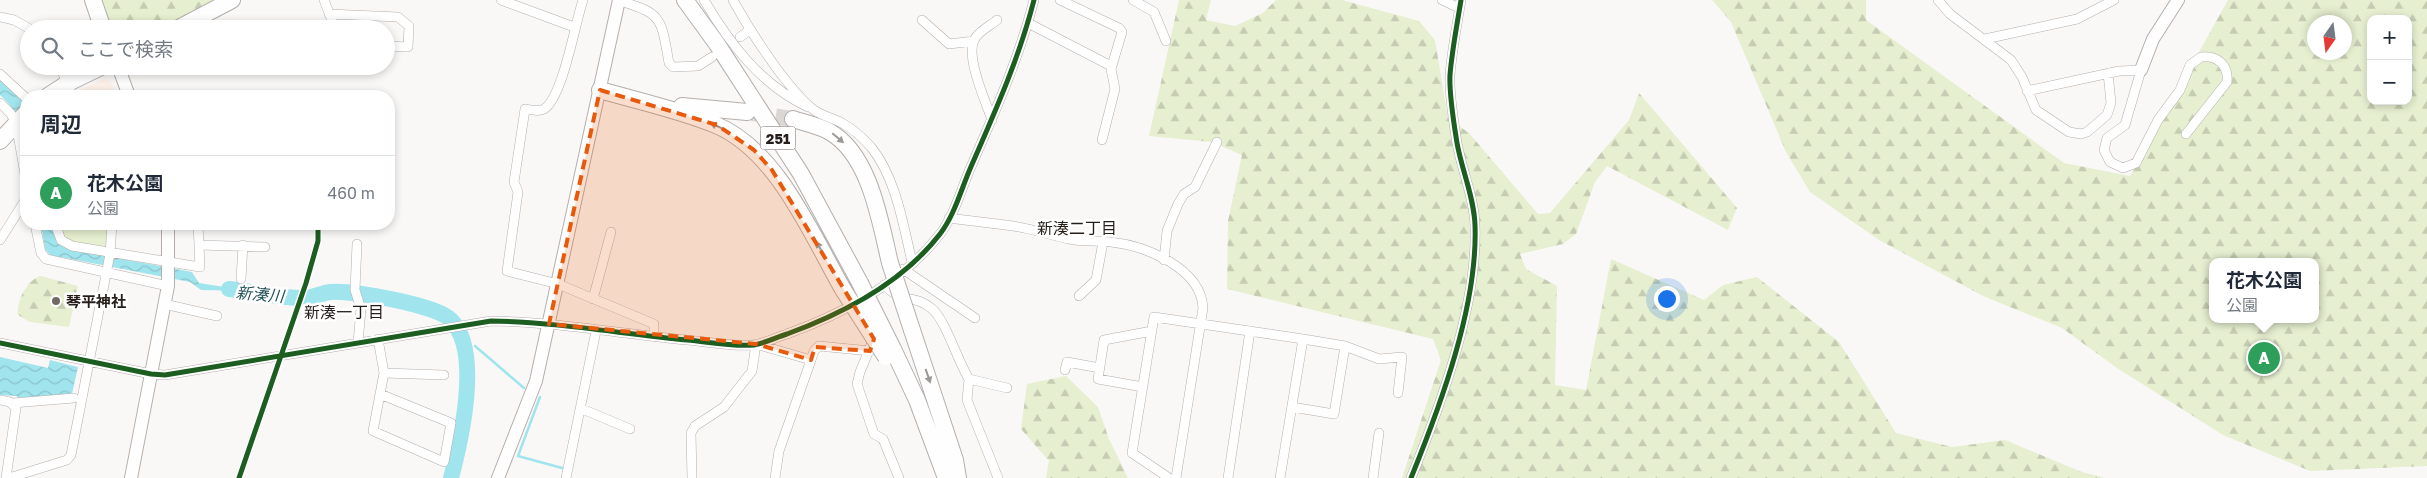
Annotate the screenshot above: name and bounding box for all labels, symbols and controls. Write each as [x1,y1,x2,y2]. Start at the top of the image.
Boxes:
north arrow [2307,15,2352,60]
map controls [2367,15,2412,105]
button: + [2367,15,2412,60]
search box [20,20,395,75]
icon: search [38,34,66,62]
text: ここで検索 [78,37,173,60]
button: − [2367,60,2412,105]
text: 周辺 [40,111,82,137]
one-way arrow [710,122,725,131]
road number: 251 [760,126,796,150]
one-way arrow [831,133,844,144]
text: 花木公園 [87,171,163,194]
text: A [50,183,62,203]
text: 460 m [327,183,375,203]
text: 公園 [87,198,119,218]
district label: 新湊二丁目 [1037,218,1117,238]
one-way arrow [815,242,824,255]
popup [2209,258,2319,323]
text: 花木公園 [2226,268,2302,291]
water label: 新湊川 [235,282,287,306]
your location [1654,286,1680,312]
place label: 琴平神社 [66,292,126,310]
marker: 琴平神社 [50,295,62,307]
text: 公園 [2226,295,2258,315]
district label: 新湊一丁目 [304,302,384,322]
pin: A [2248,339,2280,377]
one-way arrow [925,368,932,383]

